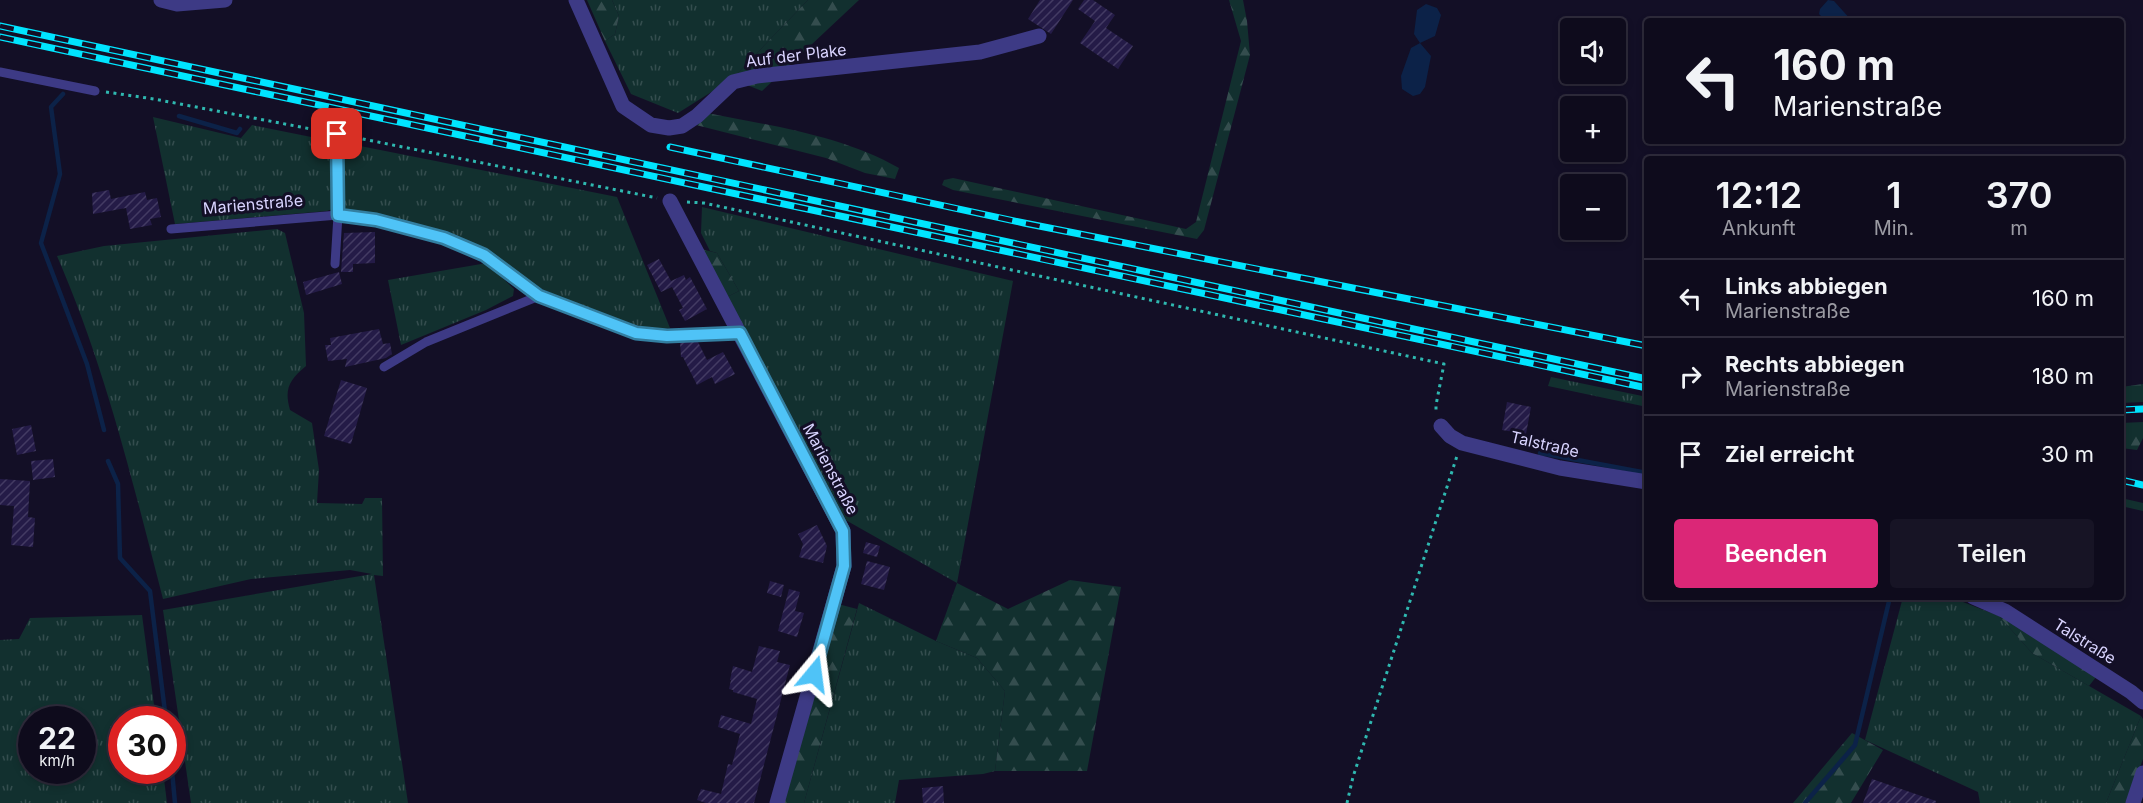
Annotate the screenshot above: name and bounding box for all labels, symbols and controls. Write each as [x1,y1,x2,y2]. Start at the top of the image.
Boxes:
map controls [1560,18,1626,240]
button: sound [1560,18,1626,84]
street label: Auf der Plake [744,39,848,71]
text: 160 m [1773,39,1895,90]
icon: left [1674,42,1752,120]
text: Marienstraße [1773,90,1942,123]
button: + [1560,96,1626,162]
pin [311,108,362,159]
icon: arrive [320,117,353,150]
text: 12:12 [1715,173,1802,217]
text: 1 [1886,173,1902,217]
text: 370 [1986,173,2053,217]
button: − [1560,174,1626,240]
street label: Marienstraße [202,190,304,218]
text: Ankunft [1722,216,1796,240]
text: Min. [1874,216,1914,240]
text: m [2010,216,2028,240]
text: Links abbiegen [1725,273,1888,299]
icon: left [1674,282,1707,315]
text: 160 m [2032,285,2094,311]
text: Marienstraße [1725,299,1850,323]
text: Rechts abbiegen [1725,351,1905,377]
icon: right [1674,360,1707,393]
text: 180 m [2032,363,2094,389]
text: Marienstraße [1725,377,1850,401]
street label: Marienstraße [799,420,863,518]
street label: Talstraße [1509,426,1581,462]
icon: arrive [1674,438,1707,471]
text: Ziel erreicht [1725,441,1854,467]
text: 30 m [2041,441,2094,467]
button: Beenden [1674,519,1878,588]
button: Teilen [1890,519,2094,588]
street label: Talstraße [2050,614,2120,668]
position arrow [782,642,846,706]
speed limit sign: 30 [108,706,186,784]
text: 22 [38,720,76,756]
text: km/h [39,751,75,770]

